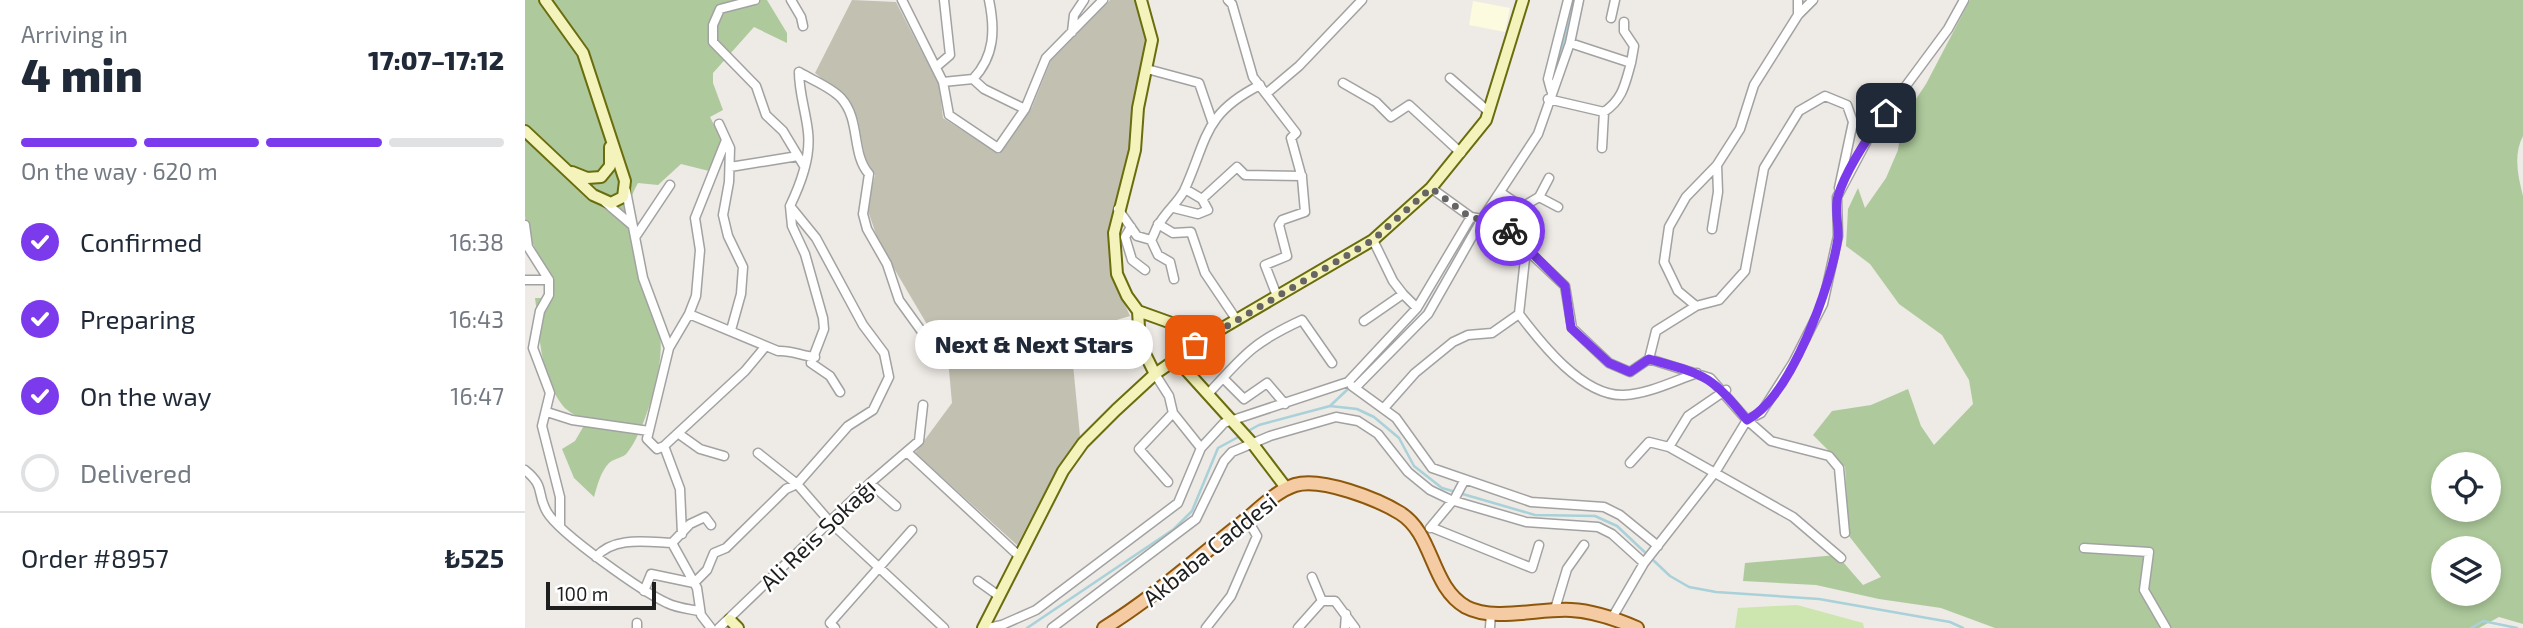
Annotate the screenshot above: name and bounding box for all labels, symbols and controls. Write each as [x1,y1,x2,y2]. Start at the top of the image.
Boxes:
text: Arriving in [21,20,128,48]
text: 17:07–17:12 [368,44,504,75]
text: 4 min [21,46,143,101]
pin [1856,83,1916,143]
icon: home [1867,94,1905,132]
text: On the way · 620 m [21,157,218,185]
courier [1475,196,1545,266]
icon: bike [1491,212,1529,250]
icon: check [21,223,59,261]
text: Confirmed [80,226,203,257]
text: 16:38 [450,228,504,256]
icon: check [21,300,59,338]
text: Preparing [80,303,195,334]
text: 16:43 [449,305,504,333]
pin [1165,315,1225,375]
callout: Next & Next Stars [915,320,1153,370]
icon: bag [1176,326,1214,364]
text: Next & Next Stars [935,330,1133,358]
icon: check [21,377,59,415]
text: On the way [80,380,211,411]
text: 16:47 [450,382,504,410]
map controls [2431,452,2501,606]
button: locate [2431,452,2501,522]
text: Delivered [80,457,192,488]
street label: Ali Reis Sokağı [754,472,881,596]
street label: Akbaba Caddesi [1137,487,1282,612]
button: layers [2431,536,2501,606]
text: Order #8957 [21,542,169,573]
text: ₺525 [445,542,504,573]
scale bar [546,579,656,611]
text: 100 m [557,582,608,605]

